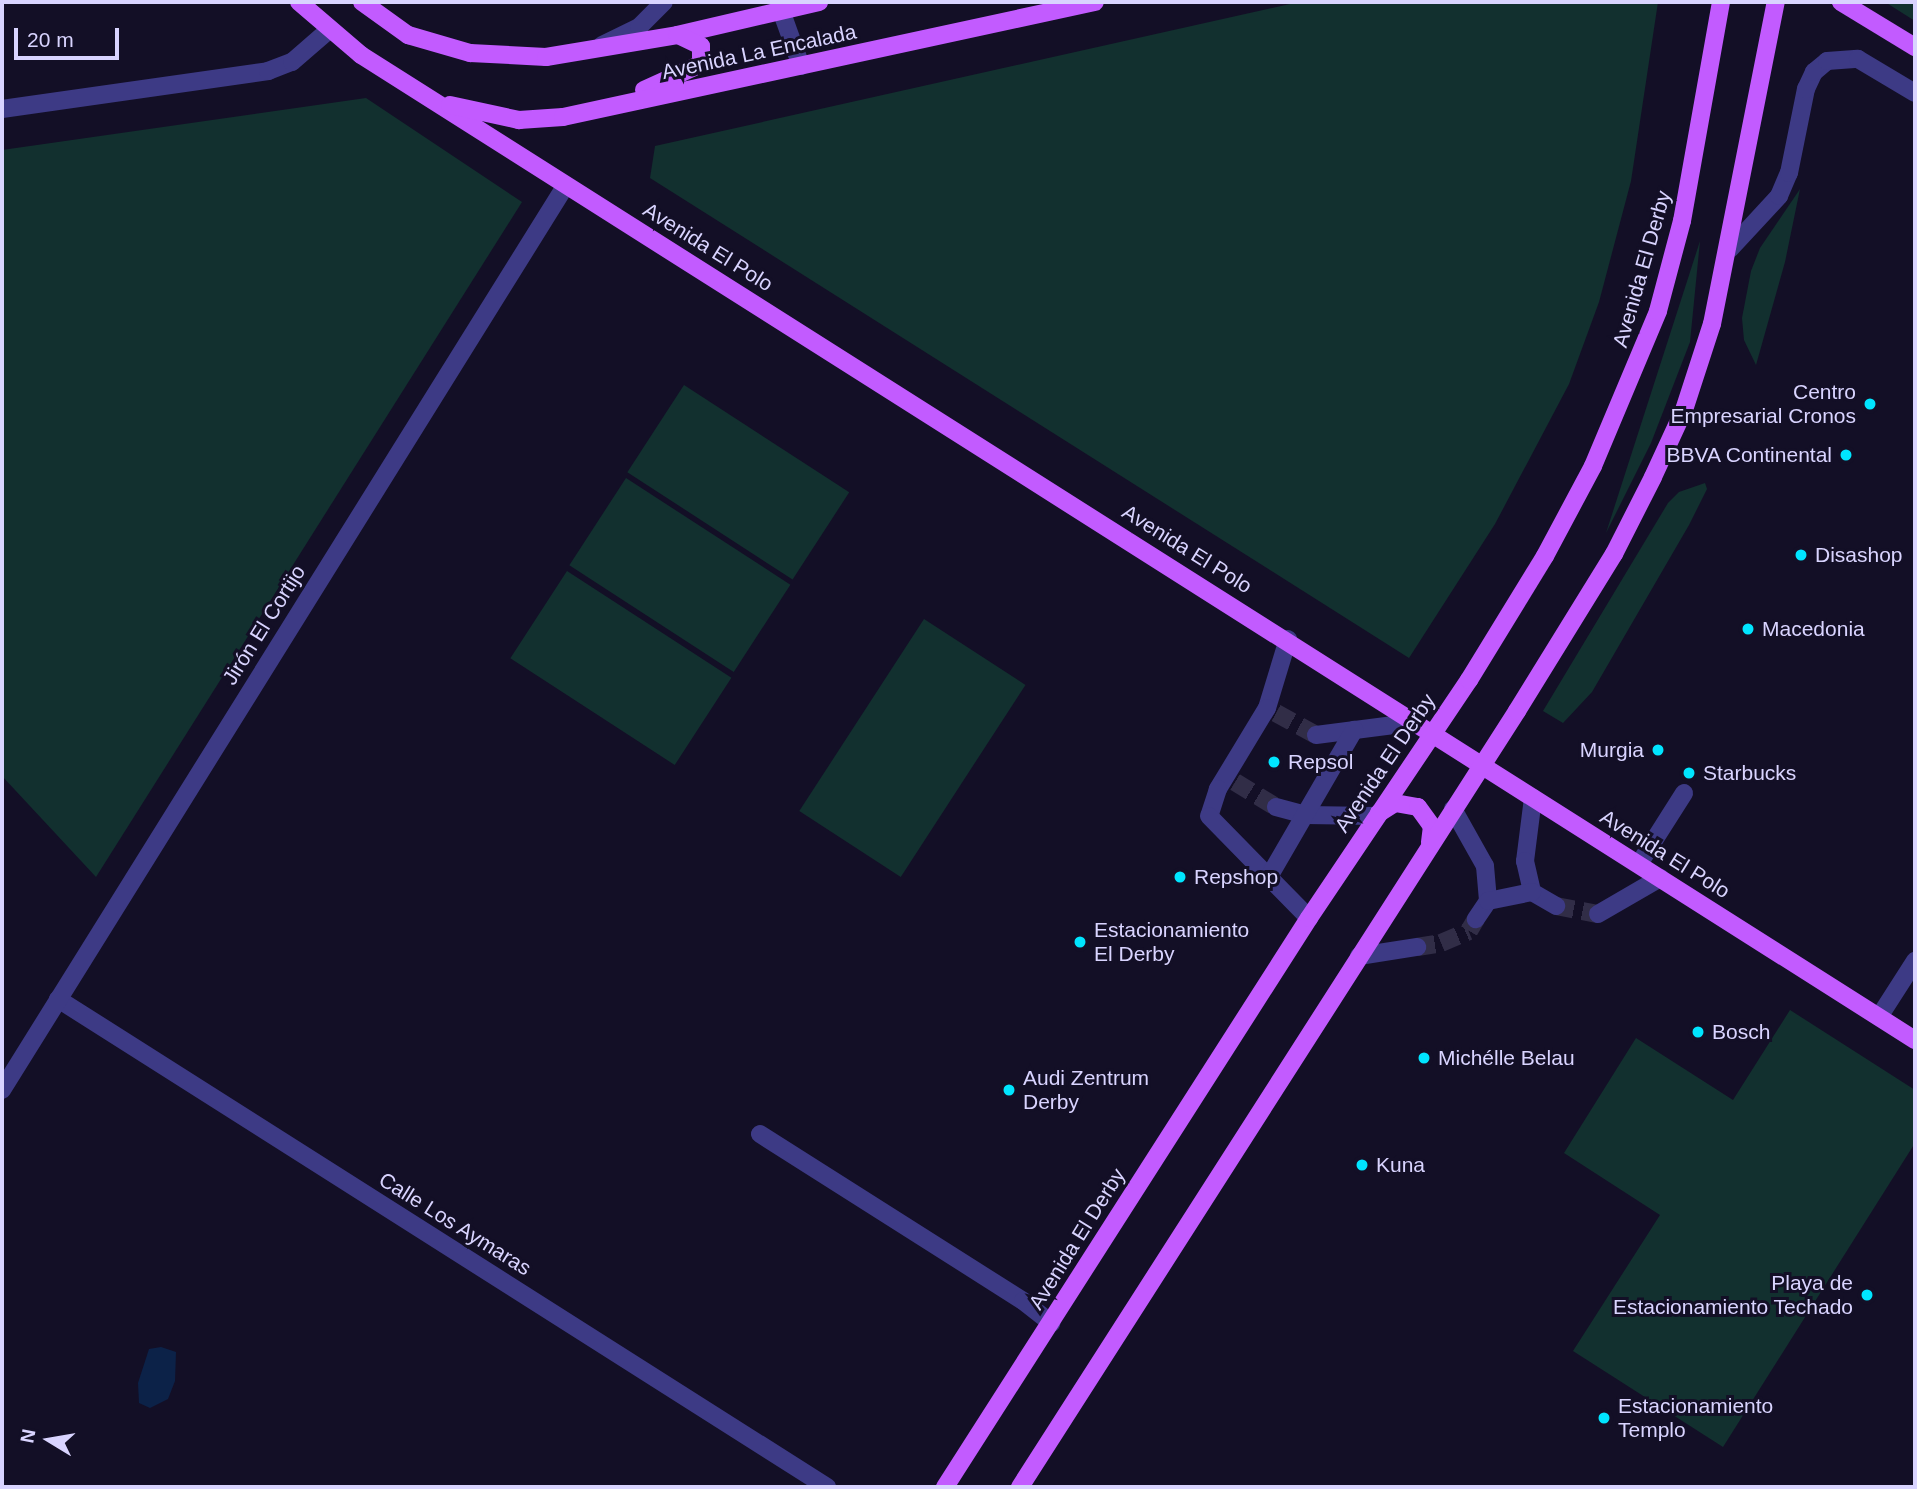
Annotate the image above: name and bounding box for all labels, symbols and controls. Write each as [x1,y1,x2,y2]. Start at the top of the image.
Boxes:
scale bar [18,14,122,58]
street label: Avenida La Encalada [659,19,859,85]
text: 20 m [27,28,74,51]
street label: Avenida El Derby [1608,188,1676,350]
street label: Avenida El Polo [639,197,777,297]
place label: Centro Empresarial Cronos [1670,379,1856,429]
marker: Centro Empresarial Cronos [1862,396,1878,412]
place label: BBVA Continental [1665,442,1832,468]
marker: BBVA Continental [1838,447,1854,463]
street label: Avenida El Polo [1118,499,1256,599]
place label: Disashop [1815,542,1903,568]
marker: Disashop [1793,547,1809,563]
street label: Jirón El Cortijo [217,560,311,690]
place label: Macedonia [1762,616,1865,642]
marker: Macedonia [1740,621,1756,637]
street label: Avenida El Derby [1329,689,1441,837]
place label: Murgia [1580,737,1644,763]
marker: Murgia [1650,742,1666,758]
place label: Repsol [1288,749,1353,775]
marker: Repsol [1266,754,1282,770]
place label: Starbucks [1703,760,1796,786]
marker: Starbucks [1681,765,1697,781]
street label: Avenida El Polo [1596,804,1734,904]
place label: Repshop [1194,864,1278,890]
marker: Repshop [1172,869,1188,885]
place label: Estacionamiento El Derby [1094,917,1249,967]
marker: Estacionamiento El Derby [1072,934,1088,950]
place label: Bosch [1712,1019,1770,1045]
marker: Bosch [1690,1024,1706,1040]
place label: Michélle Belau [1438,1045,1575,1071]
marker: Michélle Belau [1416,1050,1432,1066]
place label: Audi Zentrum Derby [1023,1065,1149,1115]
marker: Audi Zentrum Derby [1001,1082,1017,1098]
place label: Kuna [1376,1152,1425,1178]
marker: Kuna [1354,1157,1370,1173]
street label: Avenida El Derby [1023,1164,1131,1314]
street label: Calle Los Aymaras [374,1167,536,1281]
place label: Playa de Estacionamiento Techado [1613,1270,1853,1320]
marker: Playa de Estacionamiento Techado [1859,1287,1875,1303]
place label: Estacionamiento Templo [1618,1393,1773,1443]
north arrow [14,1405,84,1475]
marker: Estacionamiento Templo [1596,1410,1612,1426]
text: N [16,1427,40,1445]

